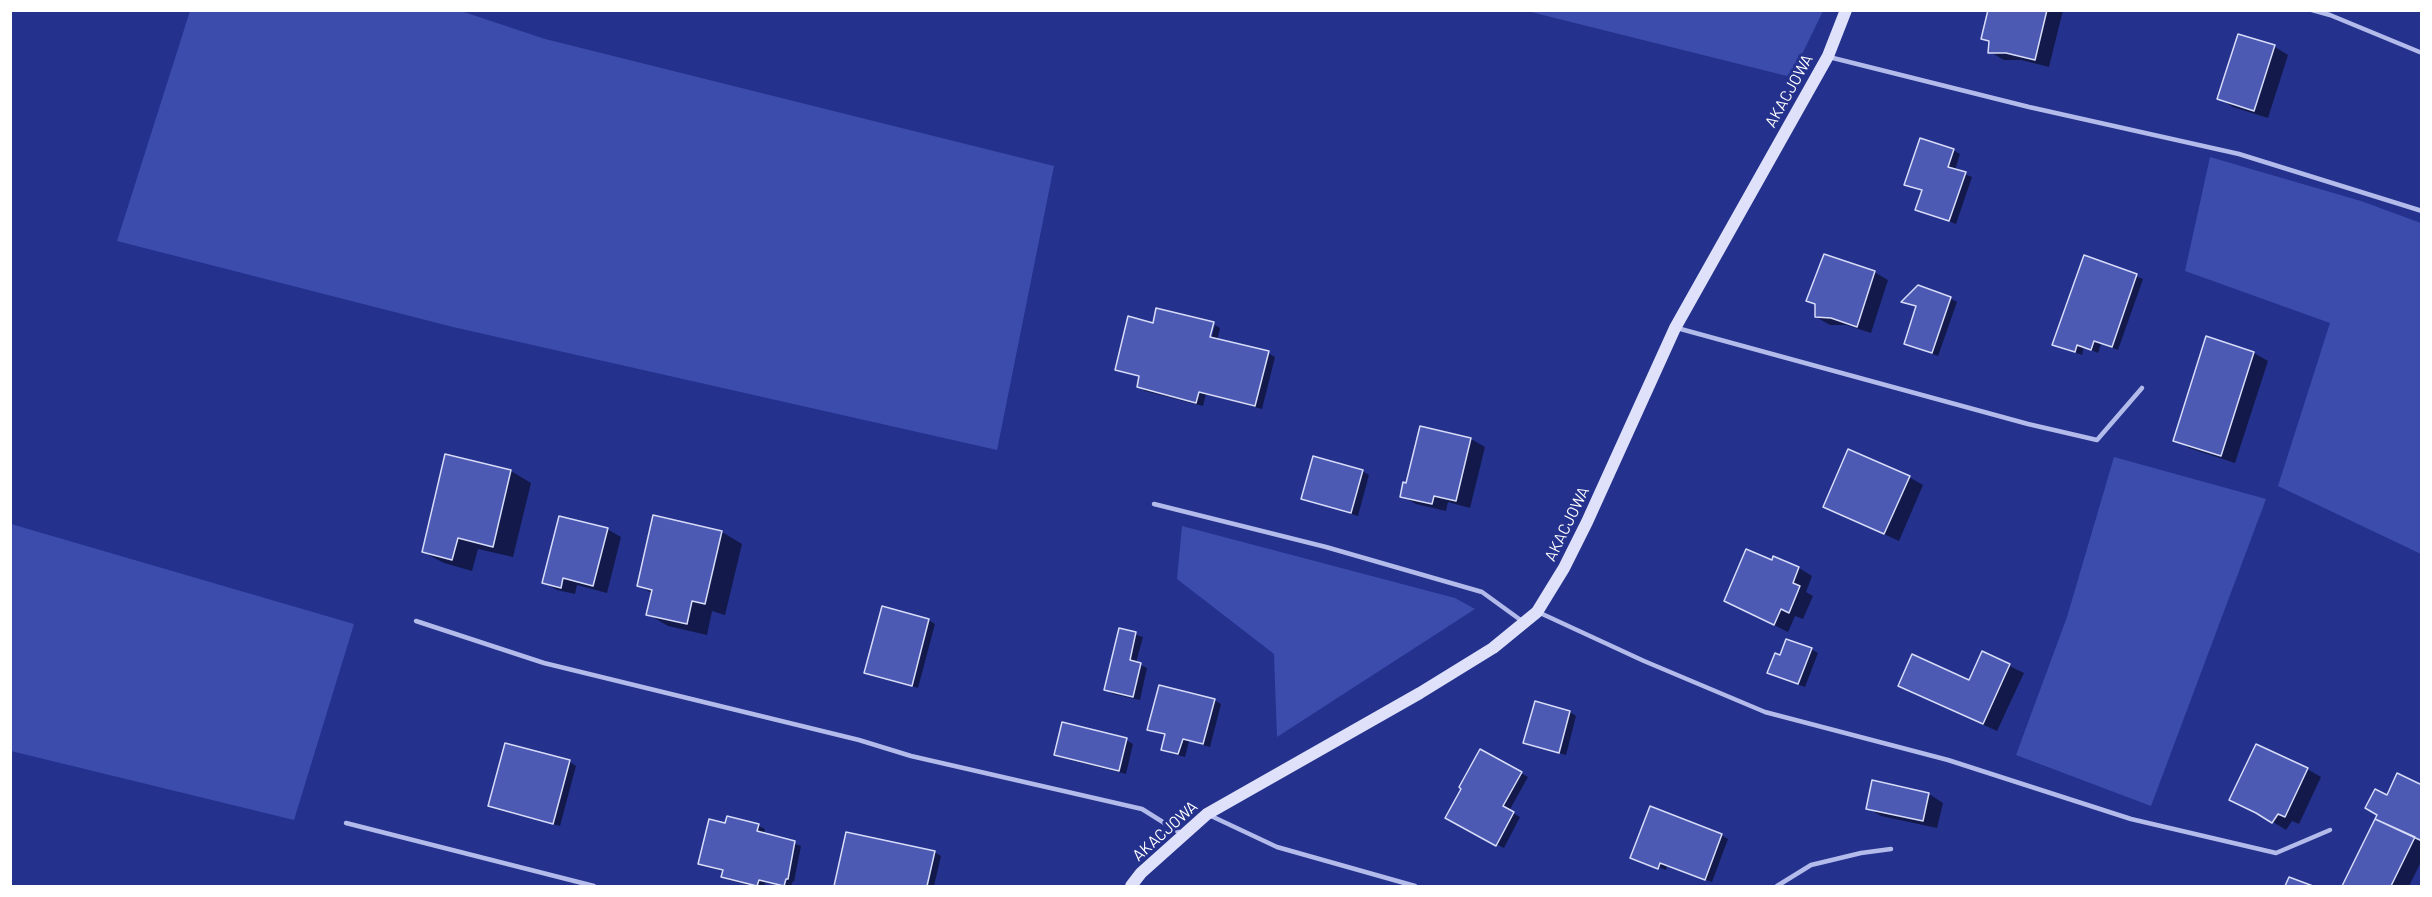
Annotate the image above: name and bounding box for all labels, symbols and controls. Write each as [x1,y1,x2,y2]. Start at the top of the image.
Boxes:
street label: AKACJOWA [1761,51,1817,131]
street label: AKACJOWA [1541,484,1593,564]
street label: AKACJOWA [1129,797,1201,865]

